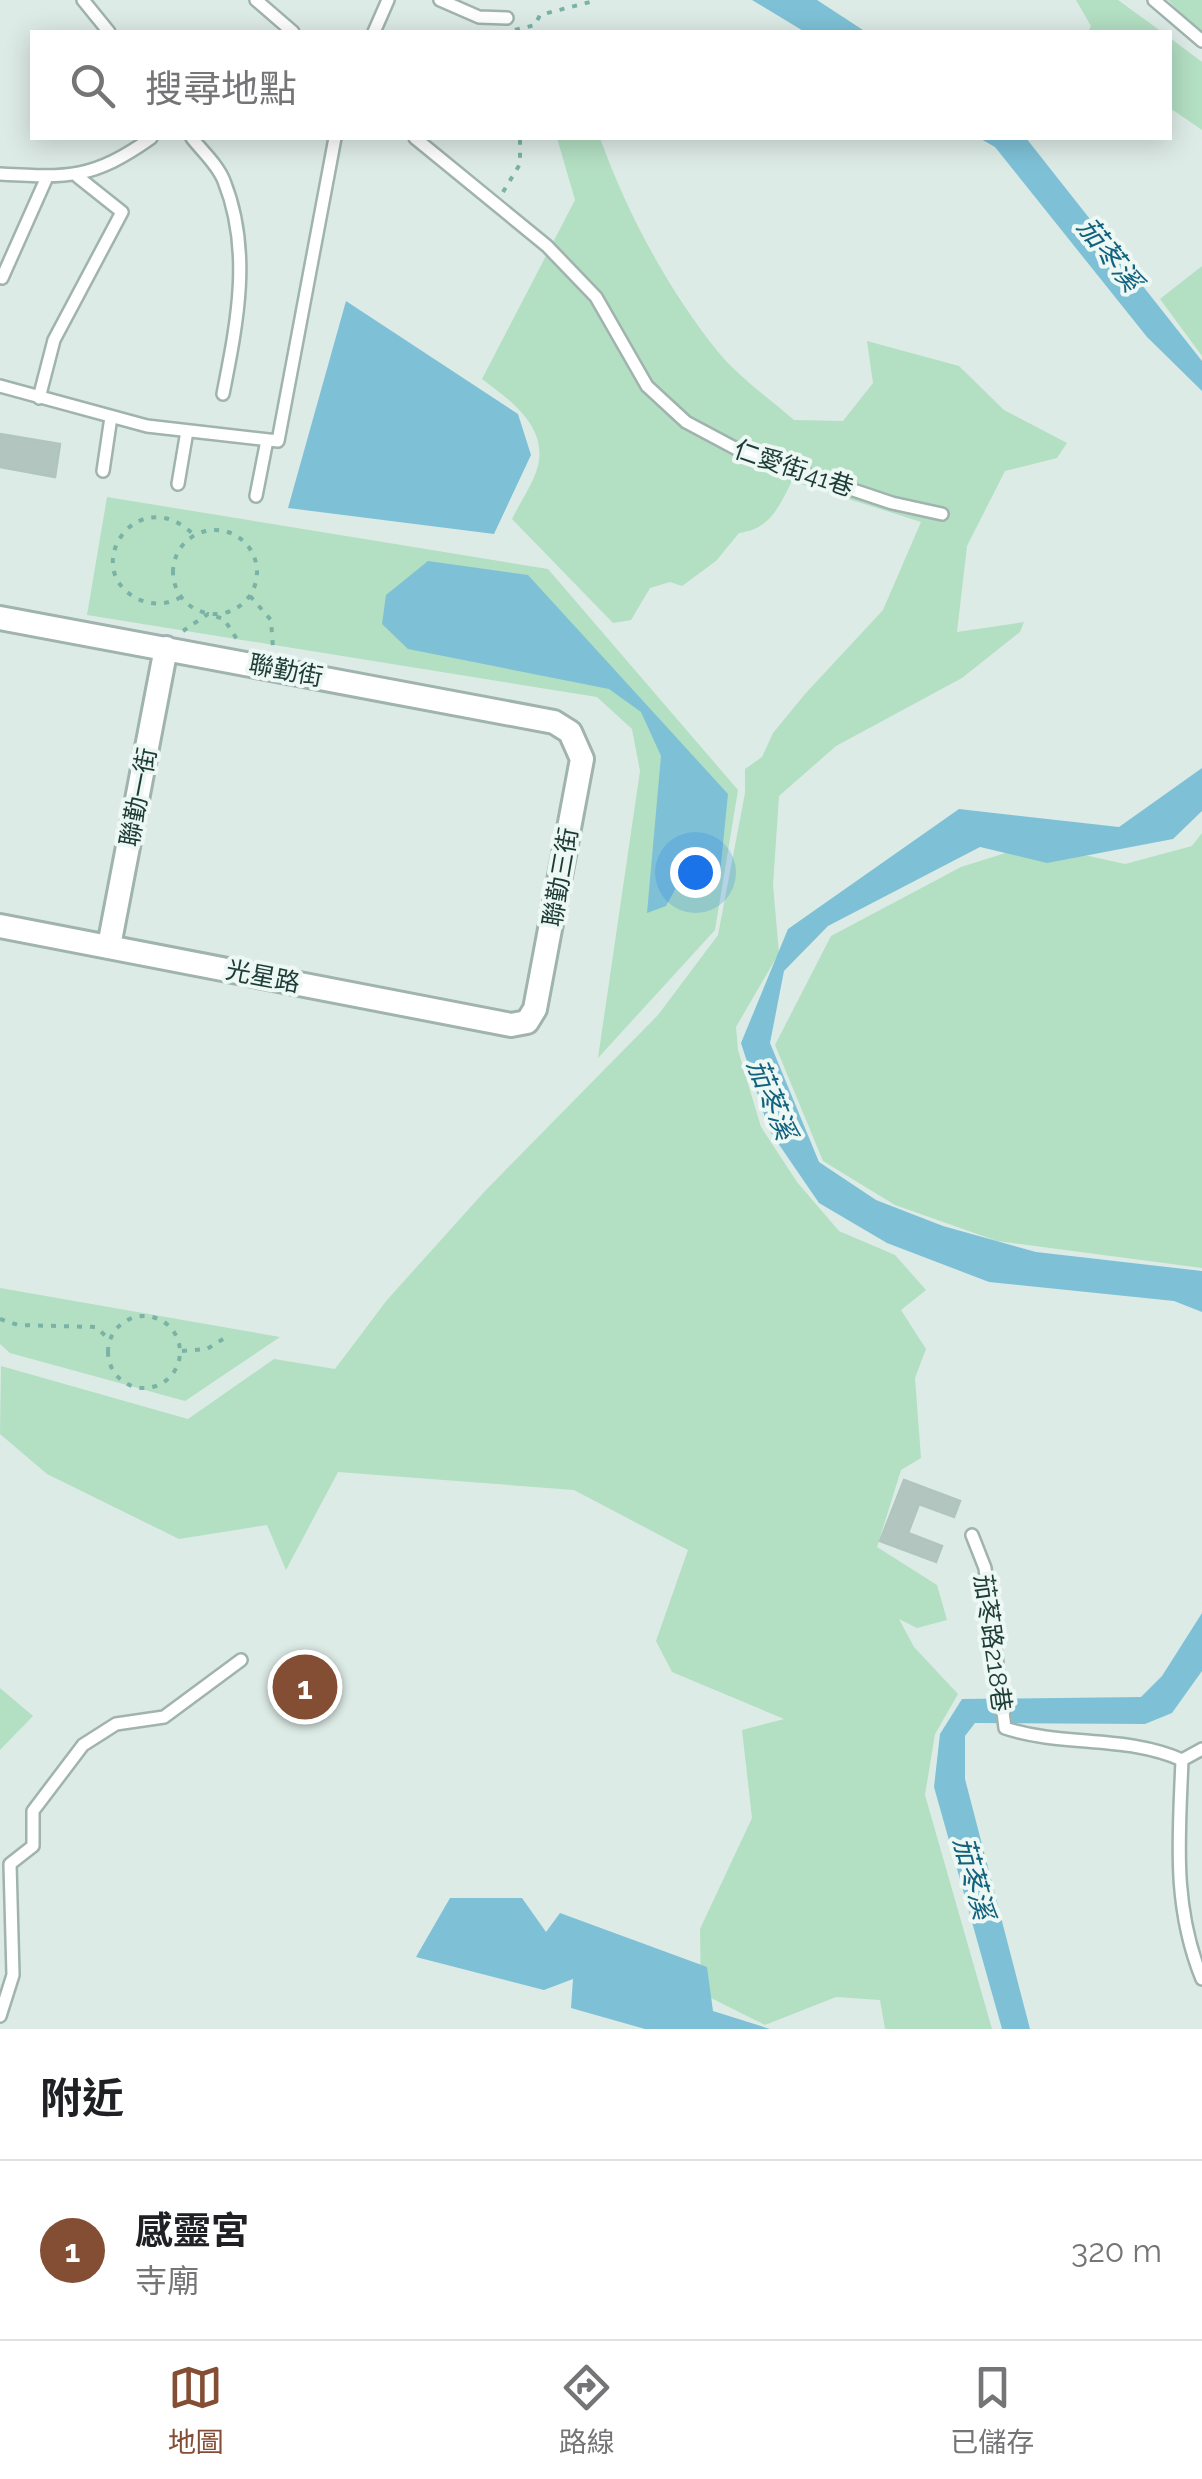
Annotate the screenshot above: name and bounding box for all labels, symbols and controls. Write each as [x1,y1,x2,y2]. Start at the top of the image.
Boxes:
search box [30,30,1172,140]
icon: search [65,58,120,113]
text: 搜尋地點 [145,66,297,111]
water label: 茄苳溪 [1071,211,1151,301]
street label: 仁愛街41巷 [730,434,858,502]
street label: 聯勤街 [246,648,326,692]
street label: 聯勤一街 [114,745,162,849]
street label: 聯勤三街 [537,825,583,929]
your location [670,847,721,898]
street label: 光星路 [223,954,303,998]
water label: 茄苳溪 [741,1054,804,1148]
street label: 茄苳路218巷 [969,1572,1017,1714]
pin: 1 [272,1650,338,1724]
water label: 茄苳溪 [947,1833,1001,1927]
text: 附近 [40,2074,124,2123]
text: 感靈宮 [135,2208,249,2253]
text: 1 [65,2232,80,2269]
text: 320 m [1071,2232,1162,2269]
text: 寺廟 [135,2262,199,2299]
tab: 地圖 [168,2360,224,2460]
tab: 路線 [559,2360,615,2460]
tab: 已儲存 [950,2360,1034,2460]

